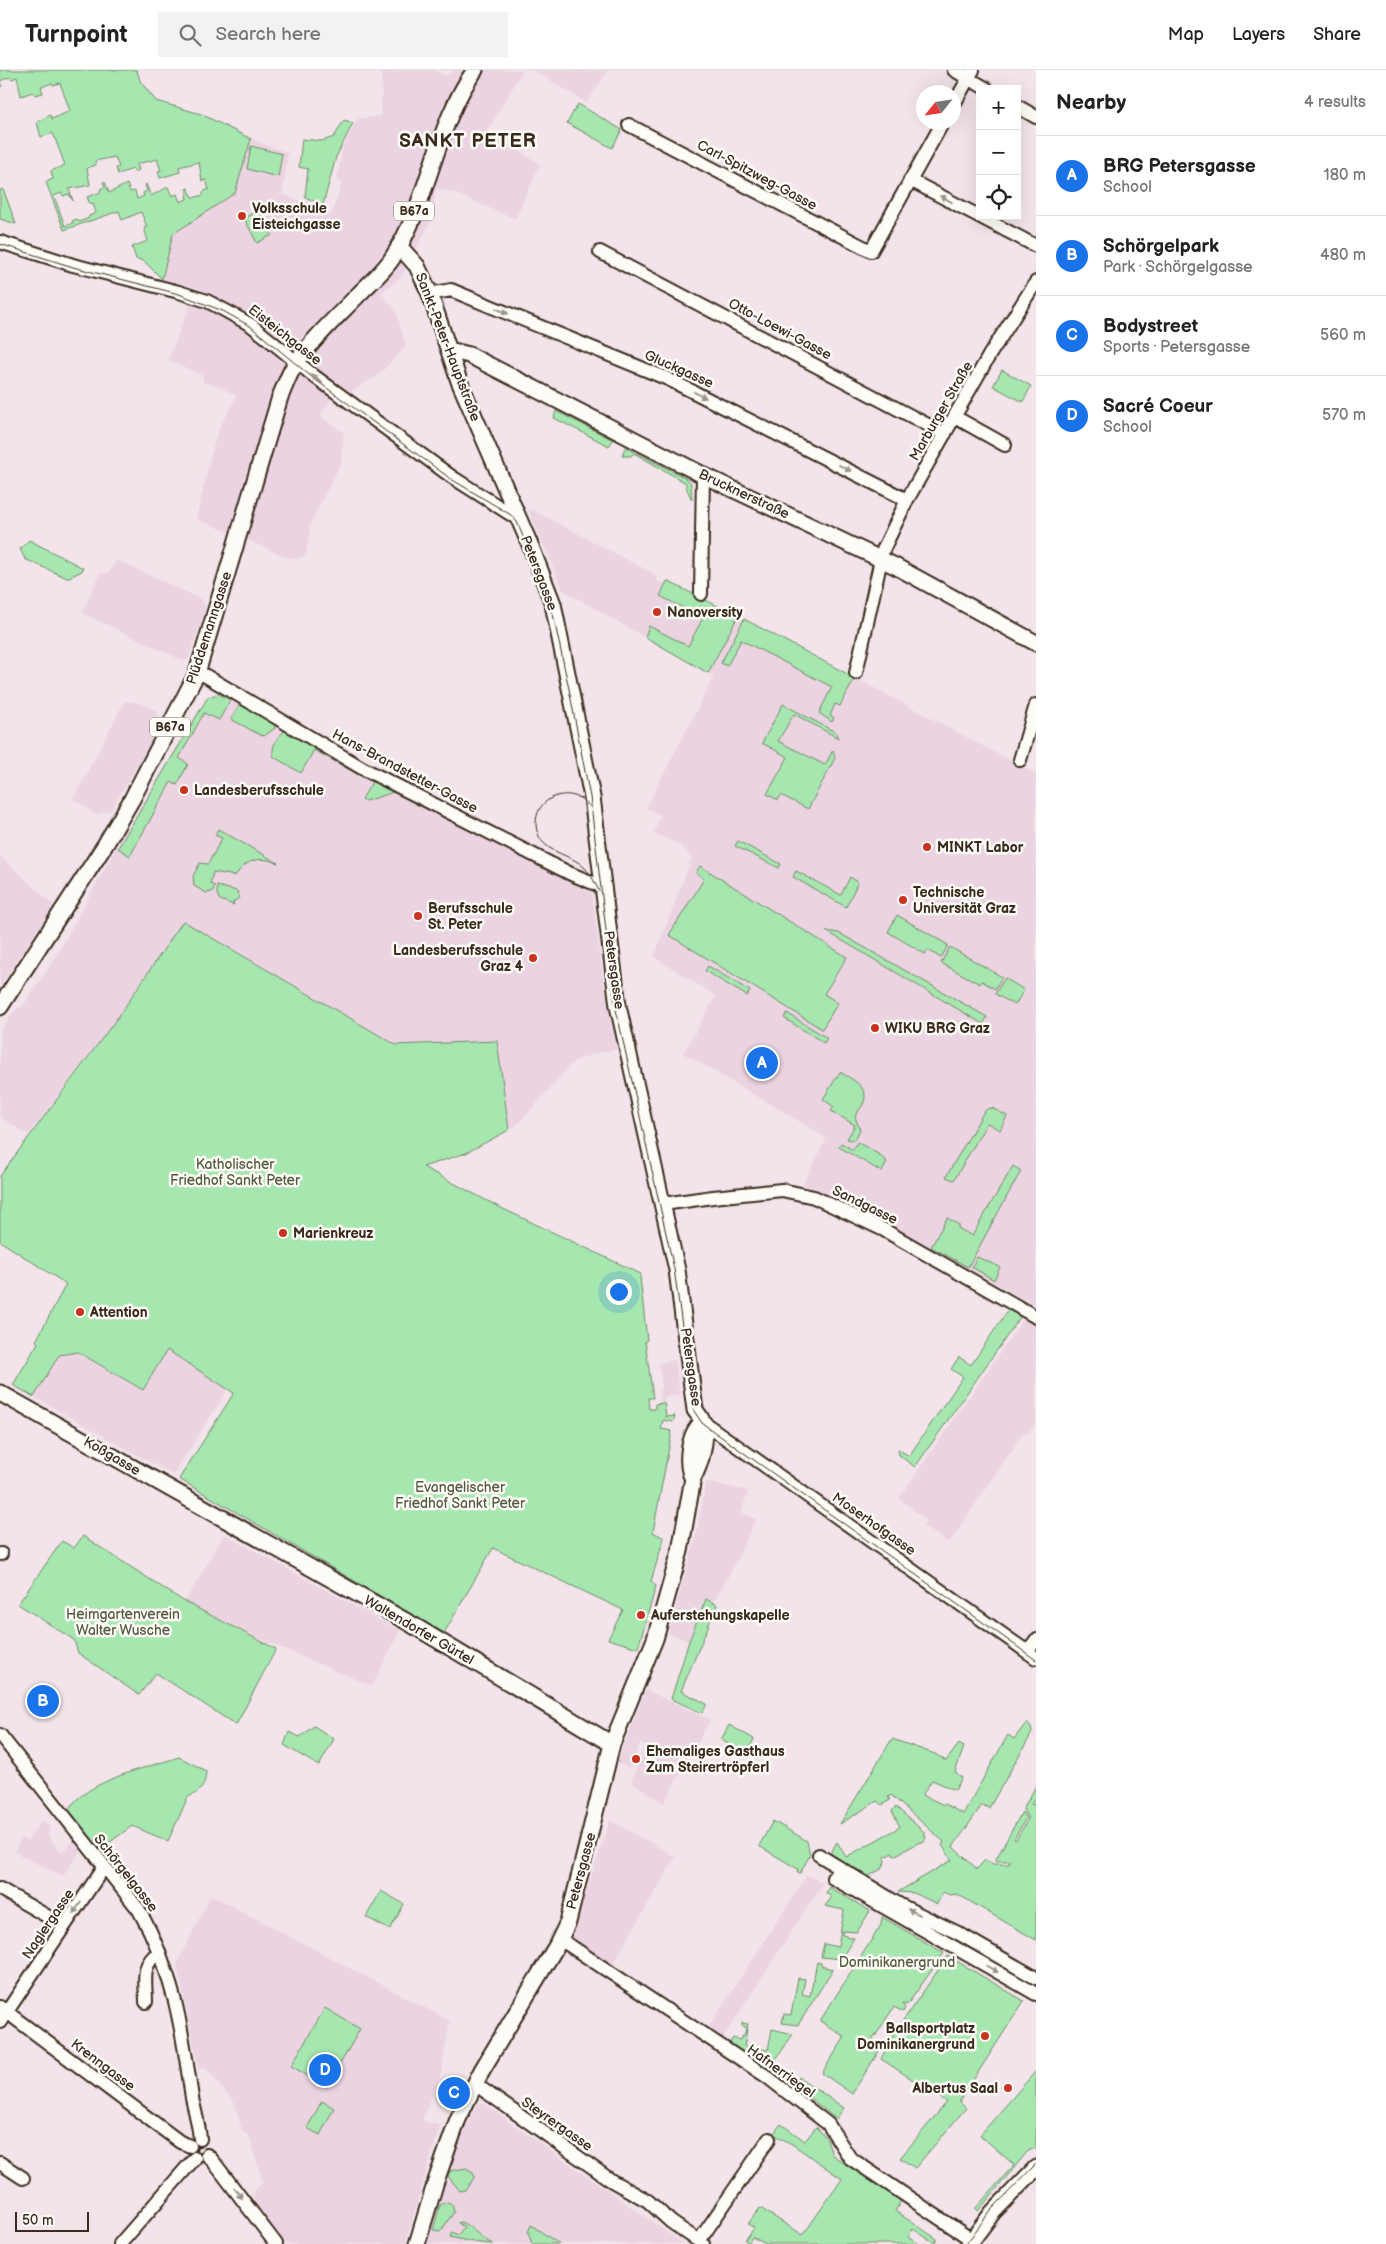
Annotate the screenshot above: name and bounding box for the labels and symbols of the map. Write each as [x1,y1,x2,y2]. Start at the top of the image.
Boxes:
north arrow [916,85,961,130]
district label: SANKT PETER [399,130,537,153]
street label: Carl-Spitzweg-Gasse [694,136,820,214]
one-way arrow [939,195,954,203]
place label: Volksschule Eisteichgasse [252,200,340,233]
road number: B67a [394,202,434,220]
marker: Volksschule Eisteichgasse [236,210,248,222]
street label: Sankt-Peter-Hauptstraße [412,270,484,424]
street label: Otto-Loewi-Gasse [726,295,834,363]
street label: Eisteichgasse [245,301,325,369]
one-way arrow [495,308,509,316]
street label: Gluckgasse [642,346,716,392]
street label: Marburger Straße [906,358,976,464]
one-way arrow [311,373,324,384]
one-way arrow [693,391,707,399]
one-way arrow [838,464,852,472]
street label: Brucknerstraße [696,466,792,522]
street label: Petersgasse [517,533,561,613]
street label: Plüddemanngasse [183,569,235,687]
place label: Nanoversity [667,604,743,621]
marker: Nanoversity [651,606,663,618]
road number: B67a [150,718,190,736]
street label: Hans-Brandstetter-Gasse [329,725,481,817]
place label: Landesberufsschule [194,782,324,799]
marker: Landesberufsschule [178,784,190,796]
place label: MINKT Labor [937,839,1024,856]
marker: MINKT Labor [921,841,933,853]
place label: Technische Universität Graz [913,884,1016,917]
marker: Technische Universität Graz [897,894,909,906]
place label: Berufsschule St. Peter [428,900,513,933]
marker: Berufsschule St. Peter [412,910,424,922]
street label: Petersgasse [600,930,628,1010]
place label: Landesberufsschule Graz 4 [393,942,524,975]
marker: Landesberufsschule Graz 4 [527,952,539,964]
place label: WIKU BRG Graz [885,1020,990,1037]
marker: WIKU BRG Graz [869,1022,881,1034]
pin: A [746,1044,778,1082]
park label: Katholischer Friedhof Sankt Peter [170,1156,301,1189]
street label: Sandgasse [830,1182,900,1228]
place label: Marienkreuz [293,1225,373,1242]
marker: Marienkreuz [277,1227,289,1239]
your location [606,1279,632,1305]
place label: Attention [89,1304,148,1321]
marker: Attention [74,1306,86,1318]
street label: Petersgasse [677,1327,705,1407]
street label: Koßgasse [81,1433,143,1479]
park label: Evangelischer Friedhof Sankt Peter [395,1479,526,1512]
street label: Moserhofgasse [829,1489,919,1559]
street label: Waltendorfer Gürtel [361,1592,477,1668]
park label: Heimgartenverein Walter Wusche [66,1606,180,1639]
place label: Auferstehungskapelle [650,1607,789,1624]
marker: Auferstehungskapelle [635,1609,647,1621]
pin: B [27,1682,59,1720]
place label: Ehemaliges Gasthaus Zum Steirertröpferl [646,1743,785,1776]
marker: Ehemaliges Gasthaus Zum Steirertröpferl [630,1753,642,1765]
street label: Schörgelgasse [90,1831,162,1915]
street label: Petersgasse [563,1831,599,1911]
street label: Naglergasse [18,1886,78,1962]
one-way arrow [72,1901,82,1914]
one-way arrow [907,1908,921,1916]
park label: Dominikanergrund [839,1954,955,1971]
one-way arrow [985,1965,1000,1973]
place label: Ballsportplatz Dominikanergrund [857,2020,975,2053]
marker: Ballsportplatz Dominikanergrund [979,2030,991,2042]
street label: Krenngasse [67,2035,139,2095]
street label: Hafnerriegel [744,2041,818,2101]
pin: D [309,2051,341,2089]
pin: C [438,2074,470,2112]
place label: Albertus Saal [912,2080,998,2097]
marker: Albertus Saal [1002,2082,1014,2094]
street label: Steyrergasse [518,2093,596,2155]
one-way arrow [232,2186,243,2199]
scale bar [15,2209,89,2232]

